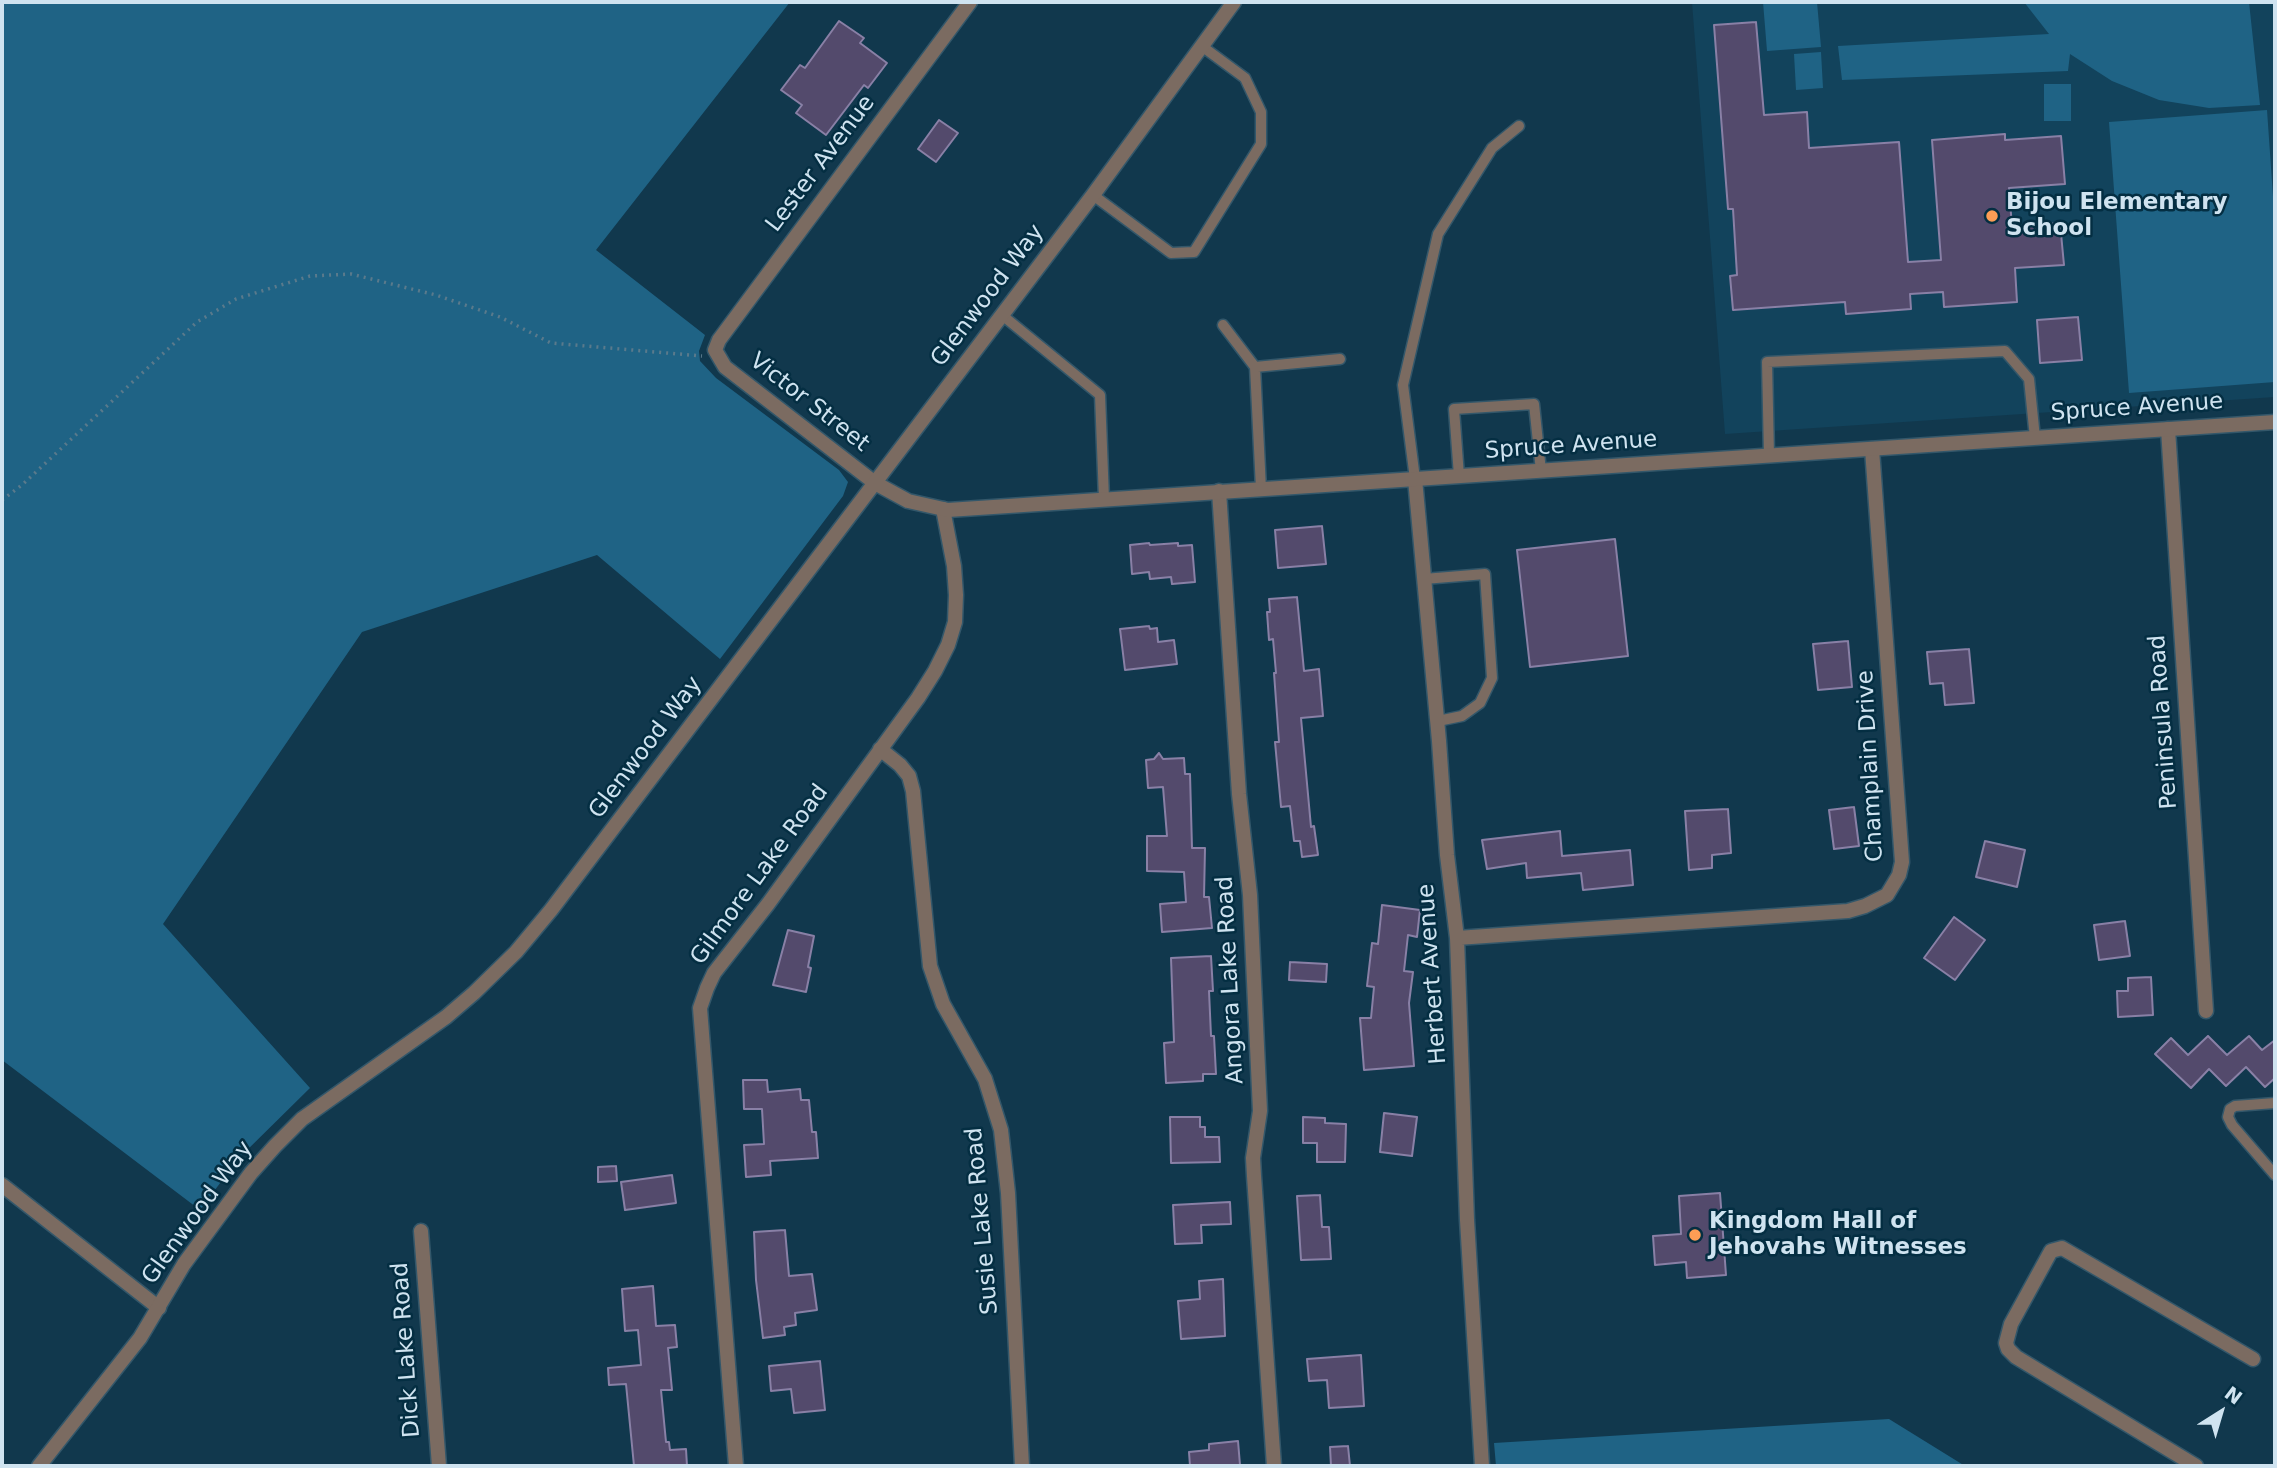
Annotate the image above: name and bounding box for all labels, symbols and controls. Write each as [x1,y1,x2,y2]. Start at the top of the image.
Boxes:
street label: Lester Avenue [761,90,881,238]
place label: Bijou Elementary School [2006,189,2227,243]
marker: Bijou Elementary School [1984,208,2000,224]
street label: Glenwood Way [926,219,1050,373]
street label: Victor Street [744,348,874,458]
street label: Spruce Avenue [2050,388,2224,428]
street label: Spruce Avenue [1484,426,1658,466]
street label: Peninsula Road [2144,634,2184,810]
street label: Champlain Drive [1852,670,1890,862]
street label: Glenwood Way [584,671,708,825]
street label: Gilmore Lake Road [685,779,835,971]
street label: Angora Lake Road [1212,875,1250,1085]
street label: Herbert Avenue [1413,883,1453,1065]
street label: Susie Lake Road [961,1126,1005,1316]
street label: Glenwood Way [137,1136,259,1290]
place label: Kingdom Hall of Jehovahs Witnesses [1709,1208,1967,1262]
marker: Kingdom Hall of Jehovahs Witnesses [1687,1227,1703,1243]
street label: Dick Lake Road [387,1261,427,1439]
north arrow [2186,1377,2256,1447]
text: N [2221,1382,2247,1409]

